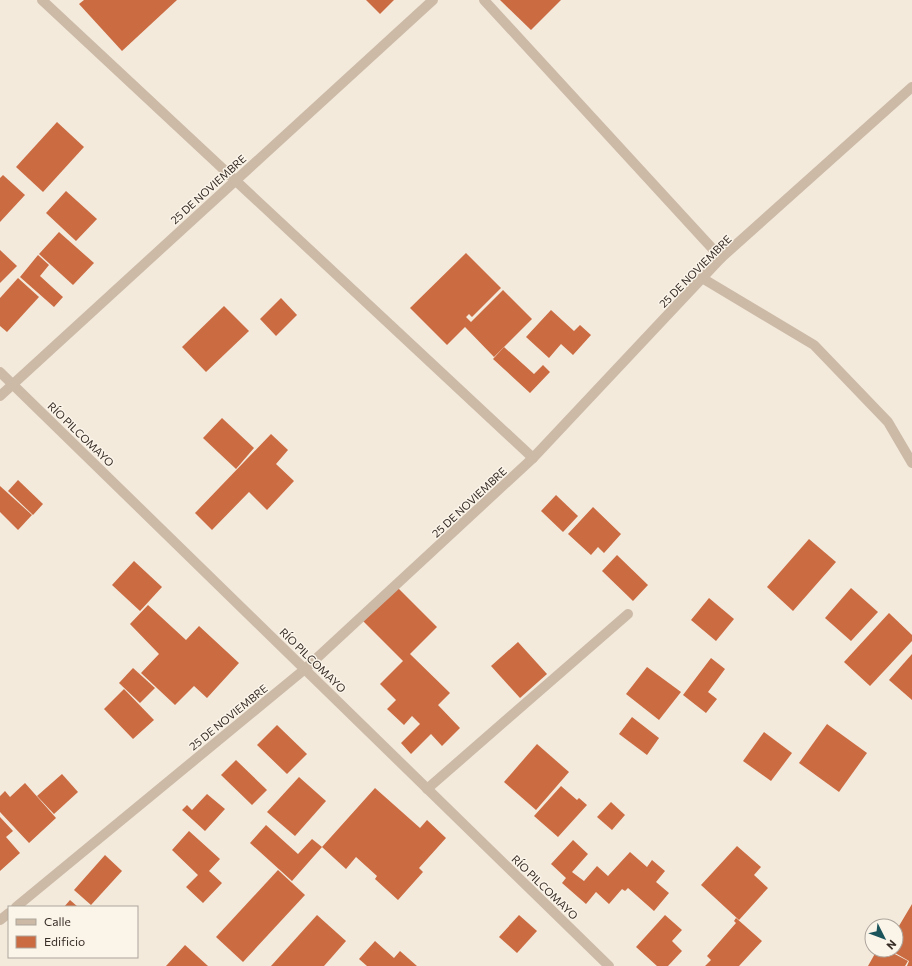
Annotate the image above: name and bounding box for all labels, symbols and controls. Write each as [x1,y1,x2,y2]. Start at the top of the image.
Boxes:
street label: 25 DE NOVIEMBRE [168,152,248,226]
street label: 25 DE NOVIEMBRE [656,232,734,310]
street label: RÍO PILCOMAYO [45,398,117,469]
street label: 25 DE NOVIEMBRE [429,464,509,540]
street label: RÍO PILCOMAYO [277,624,349,695]
street label: 25 DE NOVIEMBRE [186,681,270,753]
street label: RÍO PILCOMAYO [509,851,581,922]
legend [8,906,138,958]
text: Calle [44,914,71,928]
north arrow [864,918,904,958]
text: Edificio [44,934,85,948]
text: N [884,938,899,952]

